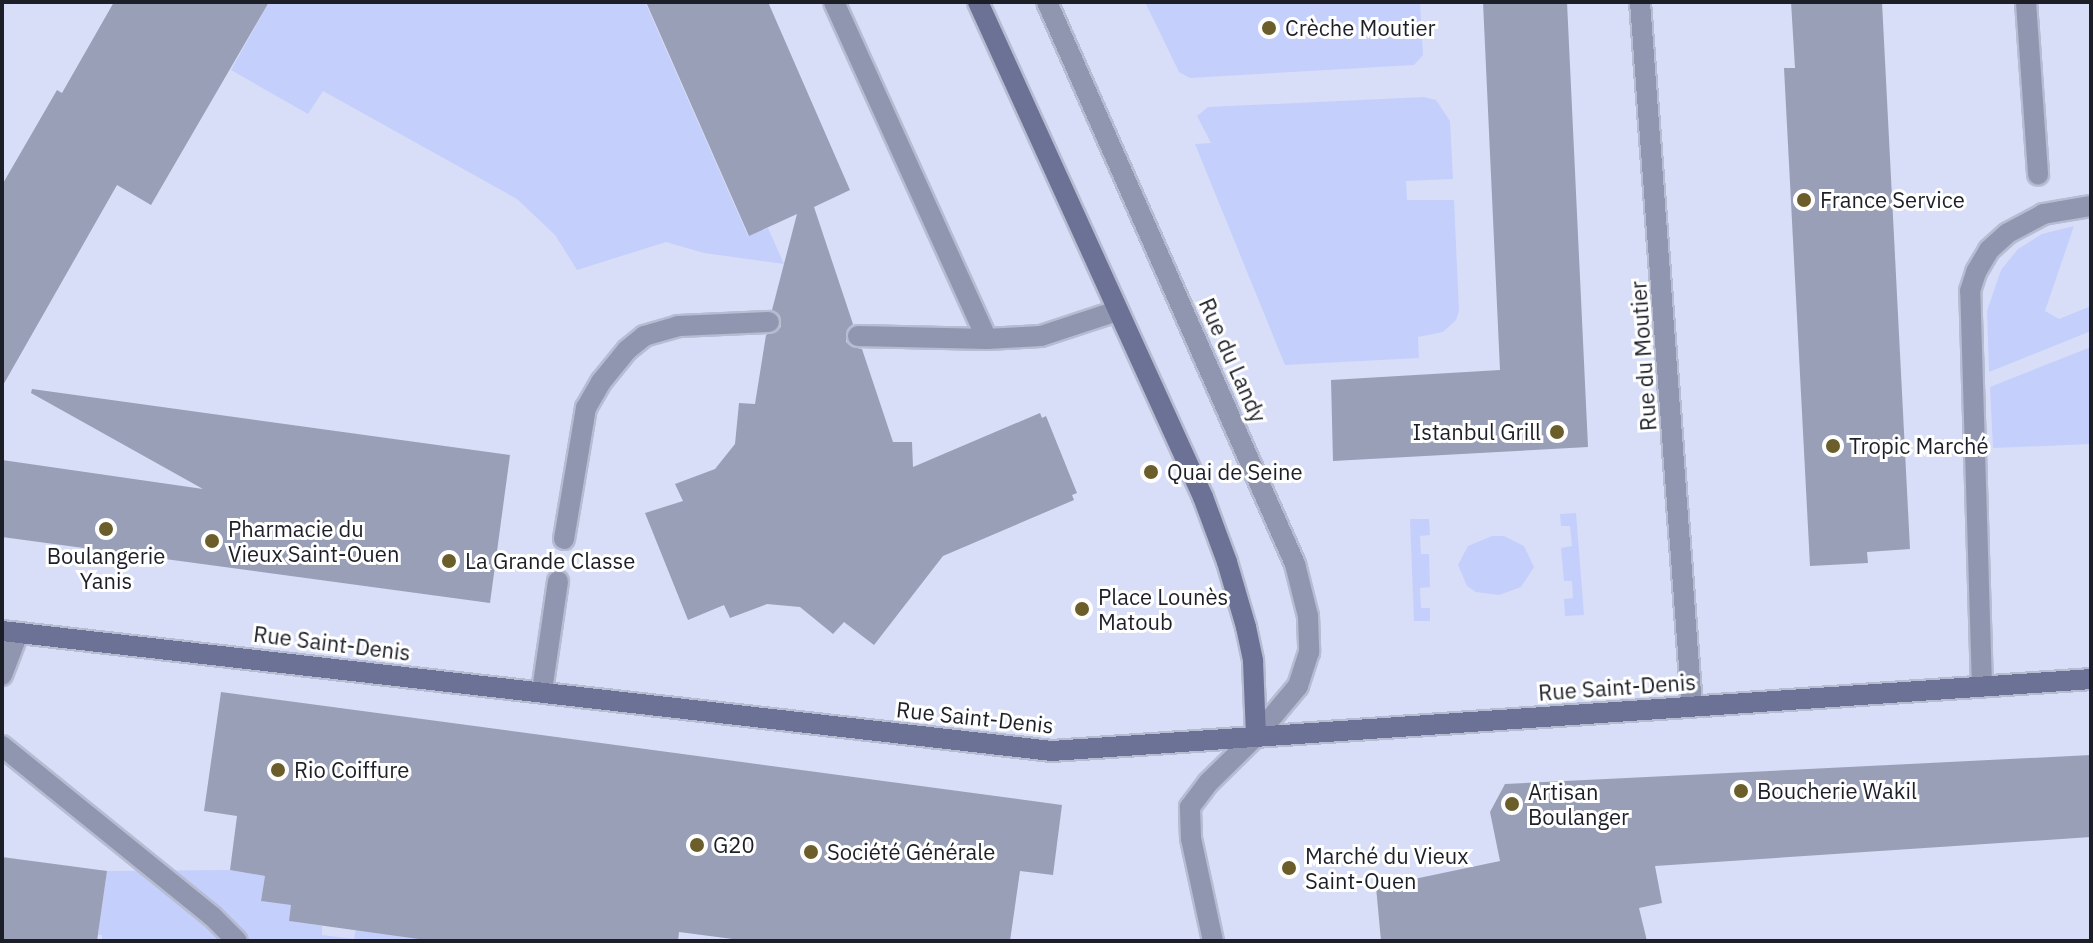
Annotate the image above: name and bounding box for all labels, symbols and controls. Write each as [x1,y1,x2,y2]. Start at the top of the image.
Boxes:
place label: Crèche Moutier [1285,15,1436,41]
marker: Crèche Moutier [1260,19,1278,37]
place label: France Service [1820,187,1965,213]
marker: France Service [1795,191,1813,209]
street label: Rue du Moutier [1625,280,1661,432]
street label: Rue du Landy [1194,294,1272,426]
place label: Istanbul Grill [1413,419,1541,445]
marker: Istanbul Grill [1548,423,1566,441]
place label: Tropic Marché [1849,433,1989,459]
marker: Tropic Marché [1824,437,1842,455]
place label: Quai de Seine [1167,459,1302,485]
marker: Quai de Seine [1142,463,1160,481]
place label: Pharmacie du Vieux Saint-Ouen [228,515,399,566]
marker: Boulangerie Yanis [97,520,115,538]
marker: Pharmacie du Vieux Saint-Ouen [203,532,221,550]
place label: Boulangerie Yanis [47,542,165,594]
place label: La Grande Classe [465,548,635,574]
marker: La Grande Classe [440,552,458,570]
place label: Place Lounès Matoub [1098,583,1228,634]
marker: Place Lounès Matoub [1073,600,1091,618]
street label: Rue Saint-Denis [252,620,412,666]
street label: Rue Saint-Denis [1537,668,1697,706]
street label: Rue Saint-Denis [895,696,1055,738]
place label: Rio Coiffure [294,757,409,783]
marker: Rio Coiffure [269,761,287,779]
place label: Artisan Boulanger [1528,778,1629,830]
place label: Boucherie Wakil [1757,778,1917,804]
marker: Boucherie Wakil [1732,782,1750,800]
marker: Artisan Boulanger [1503,795,1521,813]
place label: G20 [713,832,755,858]
marker: G20 [688,836,706,854]
place label: Société Générale [827,839,995,865]
place label: Marché du Vieux Saint-Ouen [1305,842,1468,894]
marker: Société Générale [802,843,820,861]
marker: Marché du Vieux Saint-Ouen [1280,859,1298,877]

